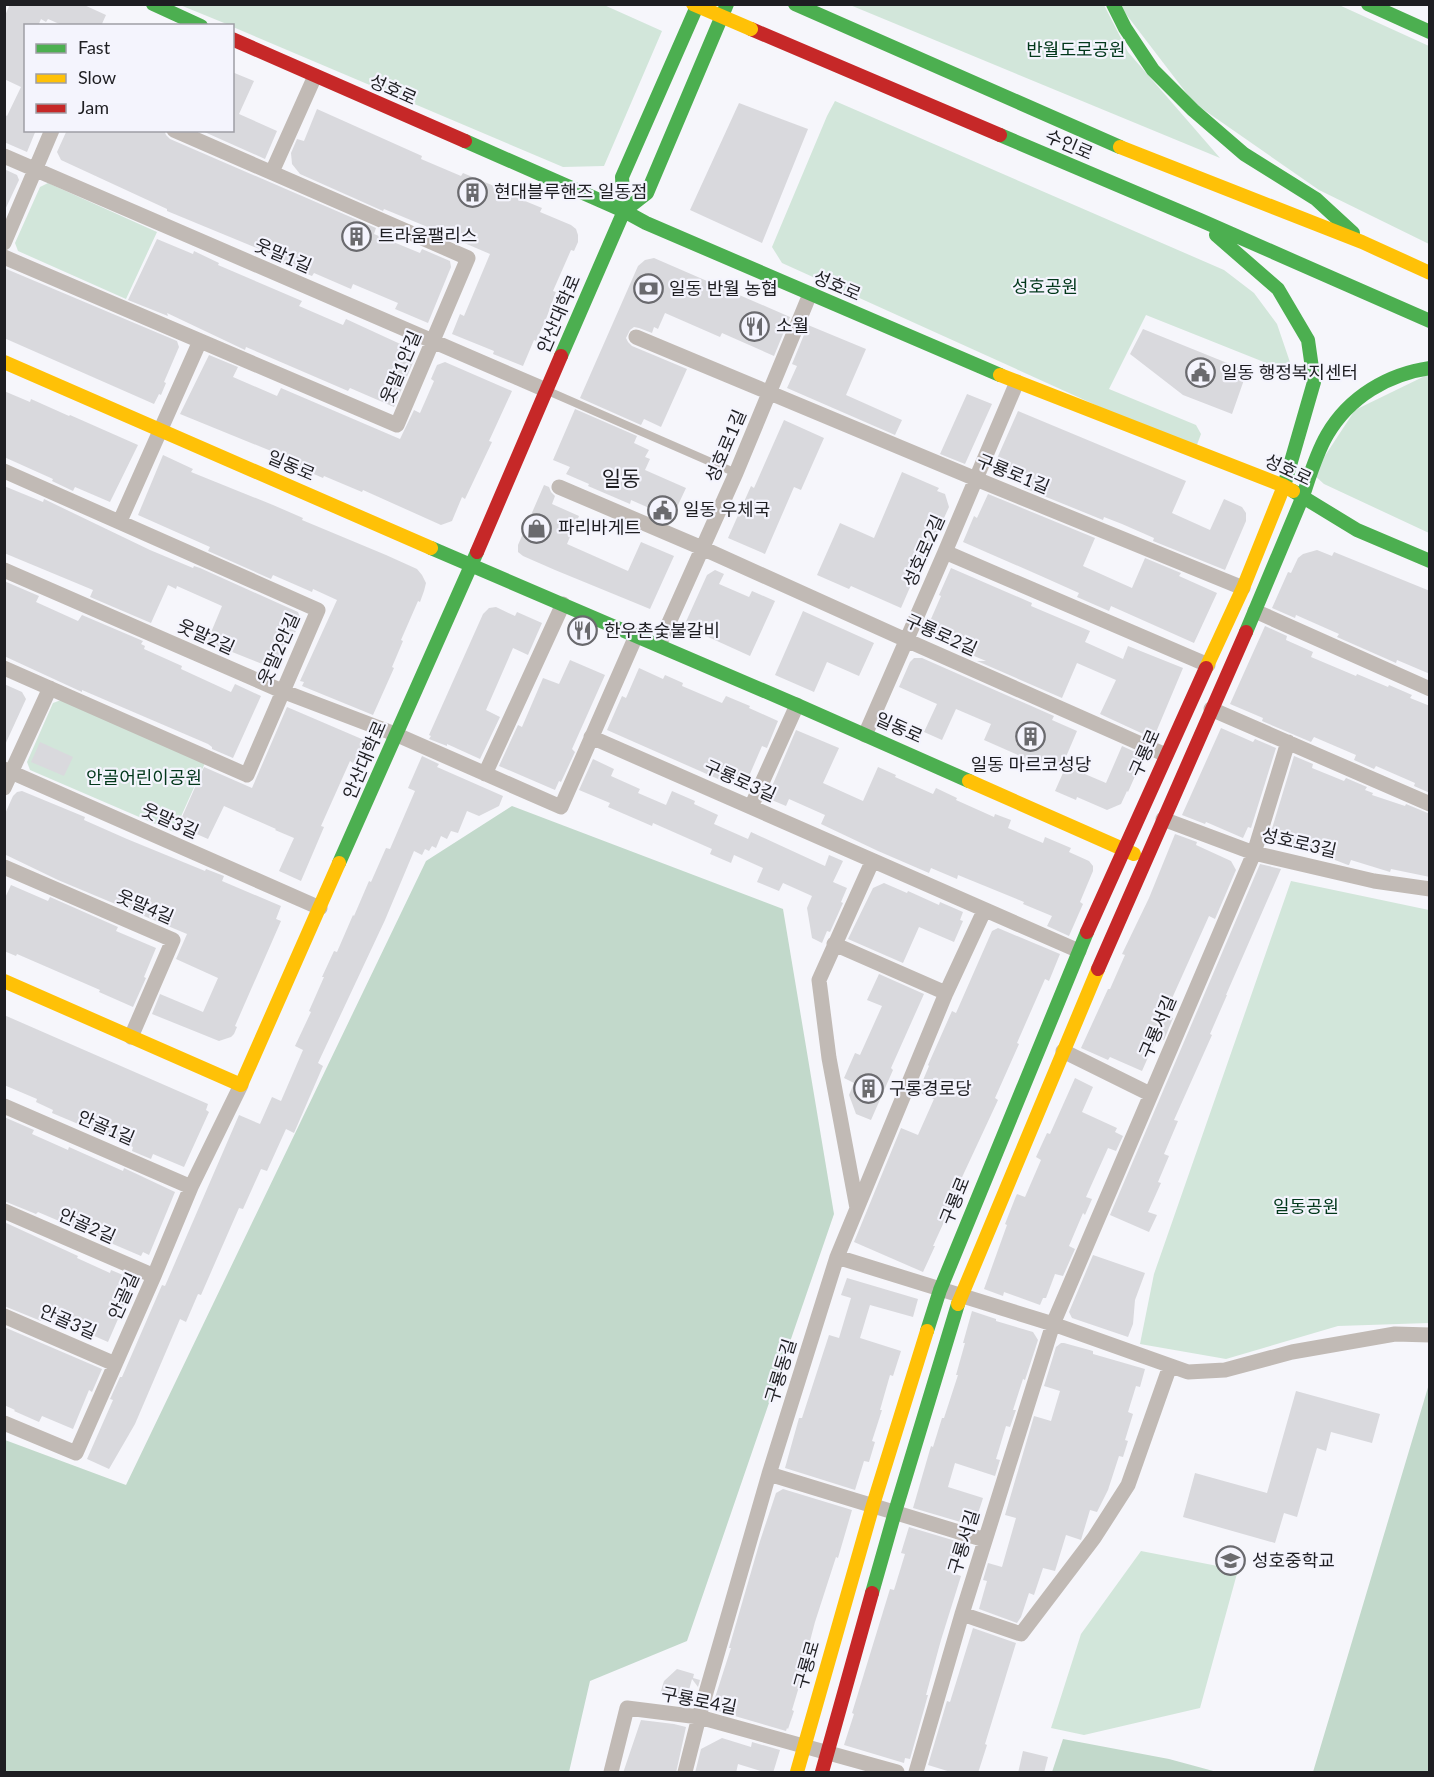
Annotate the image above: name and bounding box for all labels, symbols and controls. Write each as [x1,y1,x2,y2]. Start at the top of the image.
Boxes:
legend [24,24,234,132]
text: Fast [78,36,111,58]
park label: 반월도로공원 [1026,38,1126,60]
text: Slow [78,66,116,88]
street label: 성호로 [366,69,421,109]
text: Jam [78,96,109,118]
street label: 수인로 [1042,124,1097,164]
building icon: 현대블루핸즈 일동점 [457,176,489,208]
place label: 현대블루핸즈 일동점 [494,180,648,202]
building icon: 트라움팰리스 [341,220,373,252]
place label: 트라움팰리스 [378,224,477,246]
street label: 웃말1길 [251,233,315,277]
street label: 성호로 [810,265,865,305]
street label: 안산대학로 [532,271,584,356]
bank icon: 일동 반월 농협 [632,273,664,305]
park label: 성호공원 [1012,275,1078,297]
place label: 일동 반월 농협 [669,277,778,299]
restaurant icon: 소월 [739,310,771,342]
place label: 소월 [776,314,809,336]
street label: 웃말1안길 [375,327,425,406]
public building icon: 일동 행정복지센터 [1184,357,1216,389]
place label: 일동 행정복지센터 [1221,361,1358,383]
street label: 성호로1길 [700,406,750,485]
street label: 일동로 [264,445,319,485]
street label: 구룡로1길 [974,449,1053,498]
street label: 성호로 [1261,449,1316,490]
district label: 일동 [602,465,640,490]
public building icon: 일동 우체국 [646,494,678,526]
place label: 일동 우체국 [683,498,770,520]
street label: 성호로2길 [897,511,949,590]
shop icon: 파리바게트 [521,512,553,544]
place label: 파리바게트 [558,516,641,538]
street label: 구룡로2길 [902,608,981,660]
street label: 웃말2안길 [252,609,304,688]
street label: 웃말2길 [174,614,238,658]
restaurant icon: 한우촌숯불갈비 [567,615,599,647]
place label: 한우촌숯불갈비 [604,619,720,641]
street label: 일동로 [872,707,927,747]
street label: 안산대학로 [338,717,390,802]
building icon: 일동 마르코성당 [1015,720,1047,752]
street label: 구룡로 [1124,725,1164,780]
place label: 일동 마르코성당 [971,753,1091,775]
street label: 구룡로3길 [701,754,780,806]
park label: 안골어린이공원 [86,766,202,788]
street label: 웃말3길 [138,798,202,842]
street label: 성호로3길 [1259,823,1339,861]
street label: 웃말4길 [113,884,177,928]
street label: 구룡서길 [1134,992,1180,1061]
building icon: 구롱경로당 [852,1073,884,1105]
place label: 구롱경로당 [889,1077,972,1099]
street label: 안골1길 [74,1105,138,1149]
street label: 구룡로 [935,1173,974,1228]
park label: 일동공원 [1273,1195,1339,1217]
street label: 안골2길 [55,1203,119,1247]
street label: 안골길 [103,1268,143,1323]
street label: 안골3길 [36,1299,100,1343]
street label: 구룡동길 [760,1336,800,1406]
street label: 구룡서길 [943,1507,983,1577]
school or university icon: 성호중학교 [1215,1545,1247,1577]
place label: 성호중학교 [1252,1549,1335,1571]
street label: 구룡로 [789,1638,823,1692]
street label: 구룡로4길 [659,1682,739,1718]

